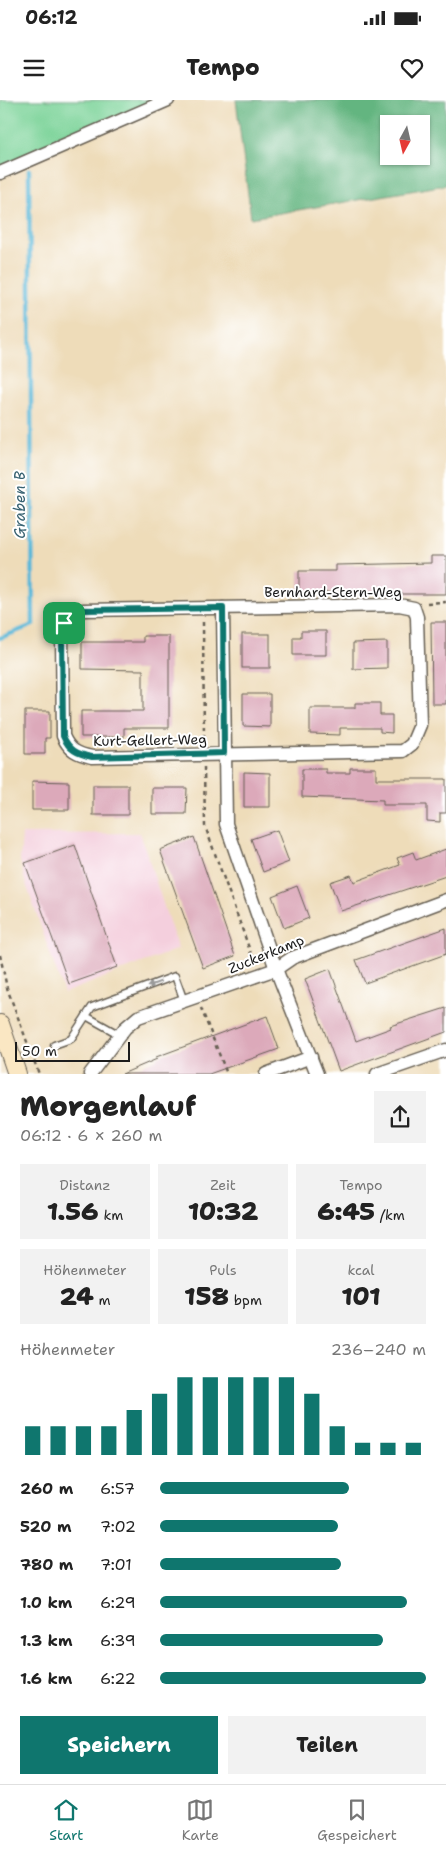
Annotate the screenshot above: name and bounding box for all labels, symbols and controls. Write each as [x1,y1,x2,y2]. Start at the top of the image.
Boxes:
text: 06:12 [25,5,77,30]
text: Tempo [186,53,260,82]
icon: menu [20,54,48,82]
icon: heart [398,54,426,82]
north arrow [380,115,430,165]
map controls [380,115,430,165]
water label: Graben B [10,470,30,539]
street label: Bernhard-Stern-Weg [264,583,402,601]
pin [43,602,85,644]
icon: arrive [50,609,78,637]
street label: Kurt-Gellert-Weg [93,730,207,750]
street label: Zuckerkamp [225,931,307,977]
one-way arrow [146,980,161,988]
scale bar [15,1039,130,1062]
text: 50 m [22,1042,57,1060]
text: Morgenlauf [20,1087,196,1125]
button: share [374,1091,426,1143]
text: 06:12 · 6 × 260 m [20,1125,162,1146]
text: Distanz [60,1176,110,1194]
text: Zeit [210,1176,236,1194]
text: Tempo [339,1176,383,1194]
text: 1.56 [47,1194,99,1228]
text: 10:32 [188,1194,258,1228]
text: 6:45 [317,1194,375,1228]
text: km [99,1206,123,1224]
text: /km [375,1206,405,1224]
text: Höhenmeter [43,1261,127,1279]
text: Puls [209,1261,237,1279]
text: kcal [347,1261,375,1279]
text: 24 [59,1279,94,1313]
text: 158 [184,1279,229,1313]
text: 101 [341,1279,381,1313]
text: m [94,1291,111,1309]
text: bpm [229,1291,262,1309]
text: Höhenmeter [20,1339,115,1360]
text: 236–240 m [331,1339,426,1360]
text: 260 m [20,1478,73,1499]
text: 6:57 [100,1478,135,1499]
text: 520 m [20,1516,72,1537]
text: 7:02 [100,1516,136,1537]
text: 780 m [20,1554,73,1575]
text: 7:01 [100,1554,132,1575]
text: 1.0 km [20,1592,72,1613]
text: 6:29 [100,1592,136,1613]
text: 1.3 km [20,1630,73,1651]
text: 6:39 [100,1630,136,1651]
text: 1.6 km [20,1668,72,1689]
text: 6:22 [100,1668,136,1689]
button: Speichern [20,1716,218,1774]
button: Teilen [228,1716,426,1774]
tab: Start [49,1796,83,1844]
tab: Karte [182,1796,219,1844]
tab: Gespeichert [317,1796,397,1844]

